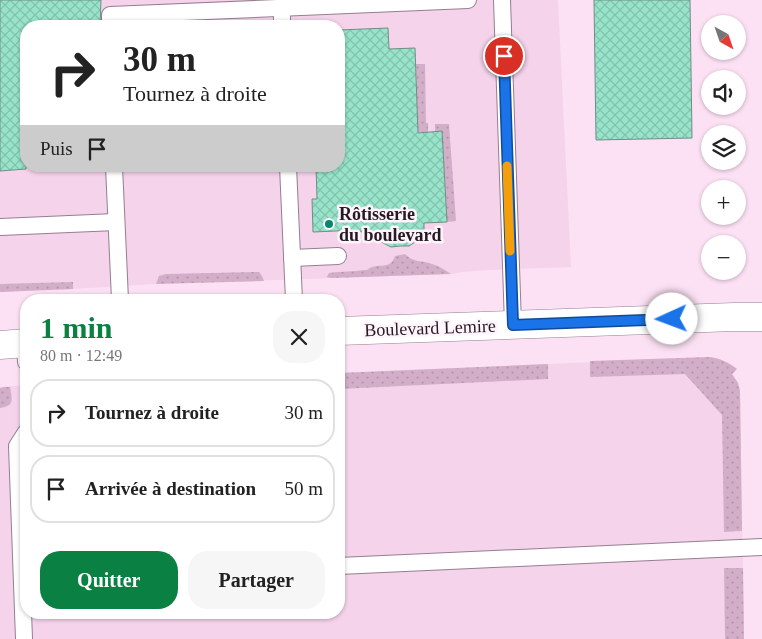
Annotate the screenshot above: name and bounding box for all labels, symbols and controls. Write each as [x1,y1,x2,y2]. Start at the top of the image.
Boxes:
north arrow [701,15,746,60]
map controls [701,15,746,280]
pin [483,35,525,77]
icon: right [40,40,105,105]
text: 30 m [123,40,196,79]
icon: arrive [490,42,518,70]
button: sound [701,70,746,115]
text: Tournez à droite [123,81,267,106]
button: layers [701,125,746,170]
icon: arrive [83,135,111,163]
text: Puis [40,138,73,159]
button: + [701,180,746,225]
place label: Rôtisserie du boulevard [339,204,442,245]
marker: Rôtisserie du boulevard [323,218,335,230]
button: − [701,235,746,280]
position arrow [645,292,697,344]
text: 1 min [40,311,113,344]
button: close [273,311,325,363]
street label: Boulevard Lemire [364,316,496,340]
text: 80 m · 12:49 [40,347,122,364]
icon: right [42,399,70,427]
text: Tournez à droite [85,402,219,423]
text: 30 m [284,402,323,423]
icon: arrive [42,475,70,503]
text: Arrivée à destination [85,478,256,499]
text: 50 m [284,478,323,499]
button: Quitter [40,551,178,609]
button: Partager [188,551,325,609]

